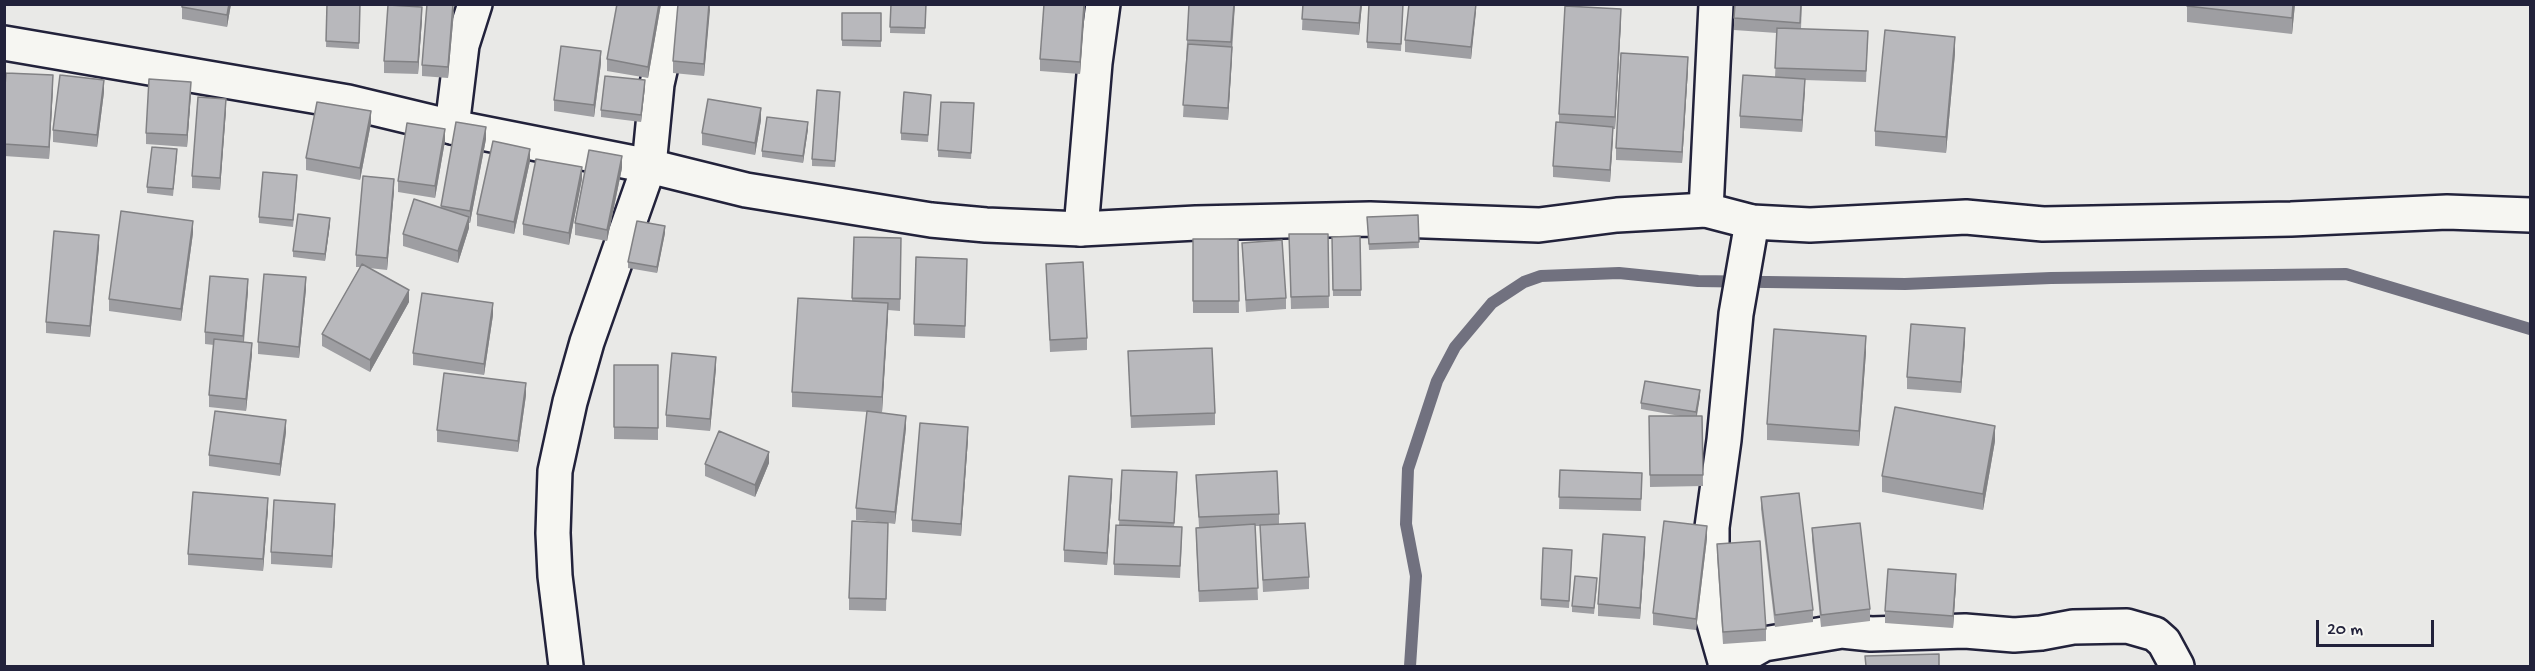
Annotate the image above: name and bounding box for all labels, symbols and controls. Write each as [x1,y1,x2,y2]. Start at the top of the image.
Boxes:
scale bar [2319,608,2438,646]
text: 20 m [2327,620,2363,641]

